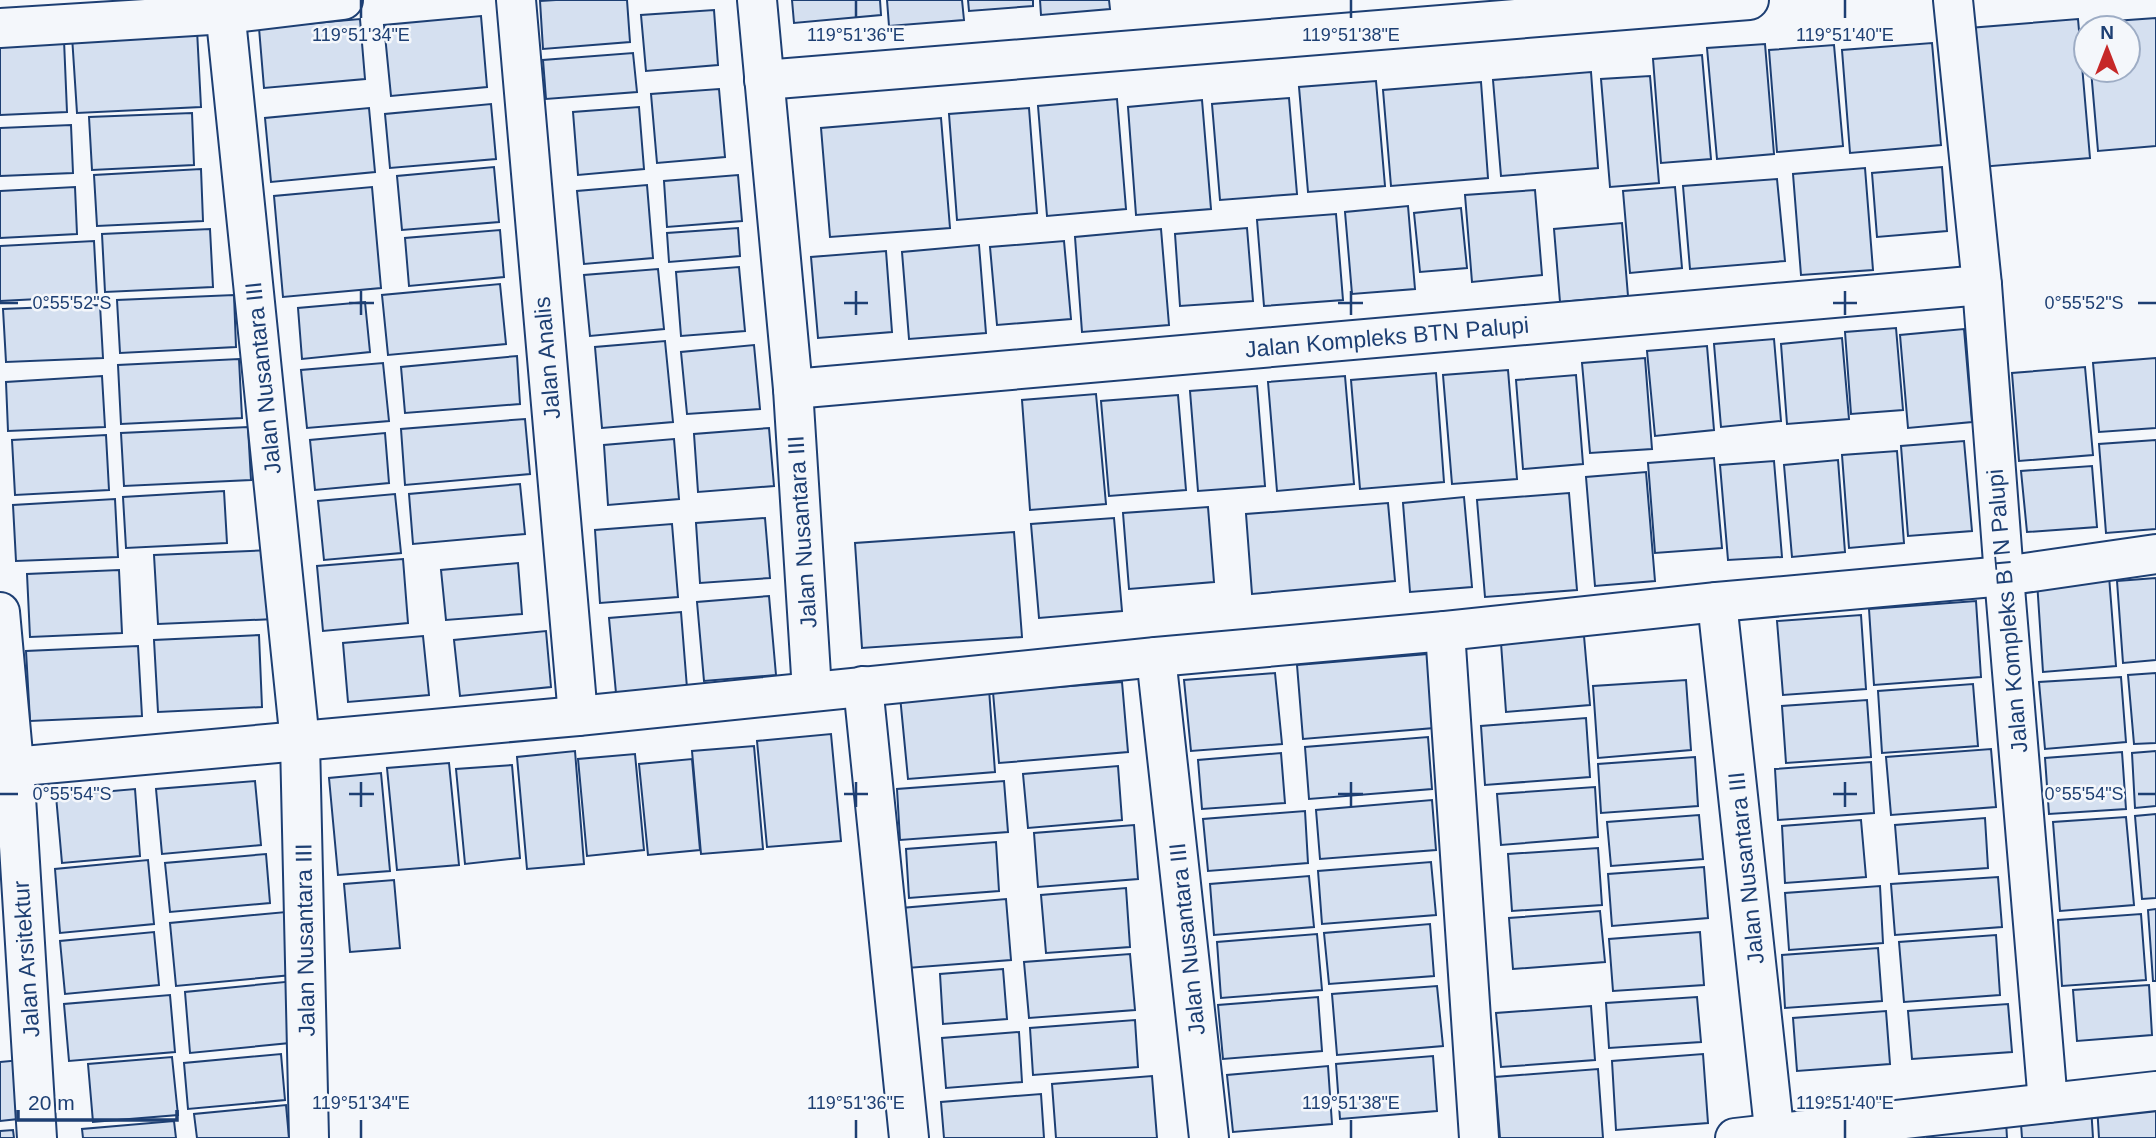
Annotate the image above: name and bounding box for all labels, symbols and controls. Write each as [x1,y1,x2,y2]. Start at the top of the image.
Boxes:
north arrow [2072,14,2142,84]
text: N [2100,22,2114,43]
text: 119°51'34"E [312,25,410,45]
text: 119°51'36"E [807,25,905,45]
text: 119°51'38"E [1302,25,1400,45]
text: 119°51'40"E [1796,25,1894,45]
street label: Jalan Nusantara III [240,281,286,475]
text: 0°55'52"S [32,293,112,313]
text: 0°55'52"S [2044,293,2124,313]
street label: Jalan Analis [529,296,565,420]
street label: Jalan Kompleks BTN Palupi [1244,312,1530,362]
street label: Jalan Nusantara III [782,435,822,629]
street label: Jalan Kompleks BTN Palupi [1982,468,2032,754]
street label: Jalan Nusantara III [1723,771,1769,965]
text: 0°55'54"S [32,784,112,804]
text: 0°55'54"S [2044,784,2124,804]
street label: Jalan Nusantara III [1164,842,1210,1036]
street label: Jalan Nusantara III [290,843,320,1037]
street label: Jalan Arsitektur [8,879,44,1038]
scale bar [18,1078,177,1122]
text: 20 m [28,1091,75,1114]
text: 119°51'34"E [312,1093,410,1113]
text: 119°51'36"E [807,1093,905,1113]
text: 119°51'38"E [1302,1093,1400,1113]
text: 119°51'40"E [1796,1093,1894,1113]

